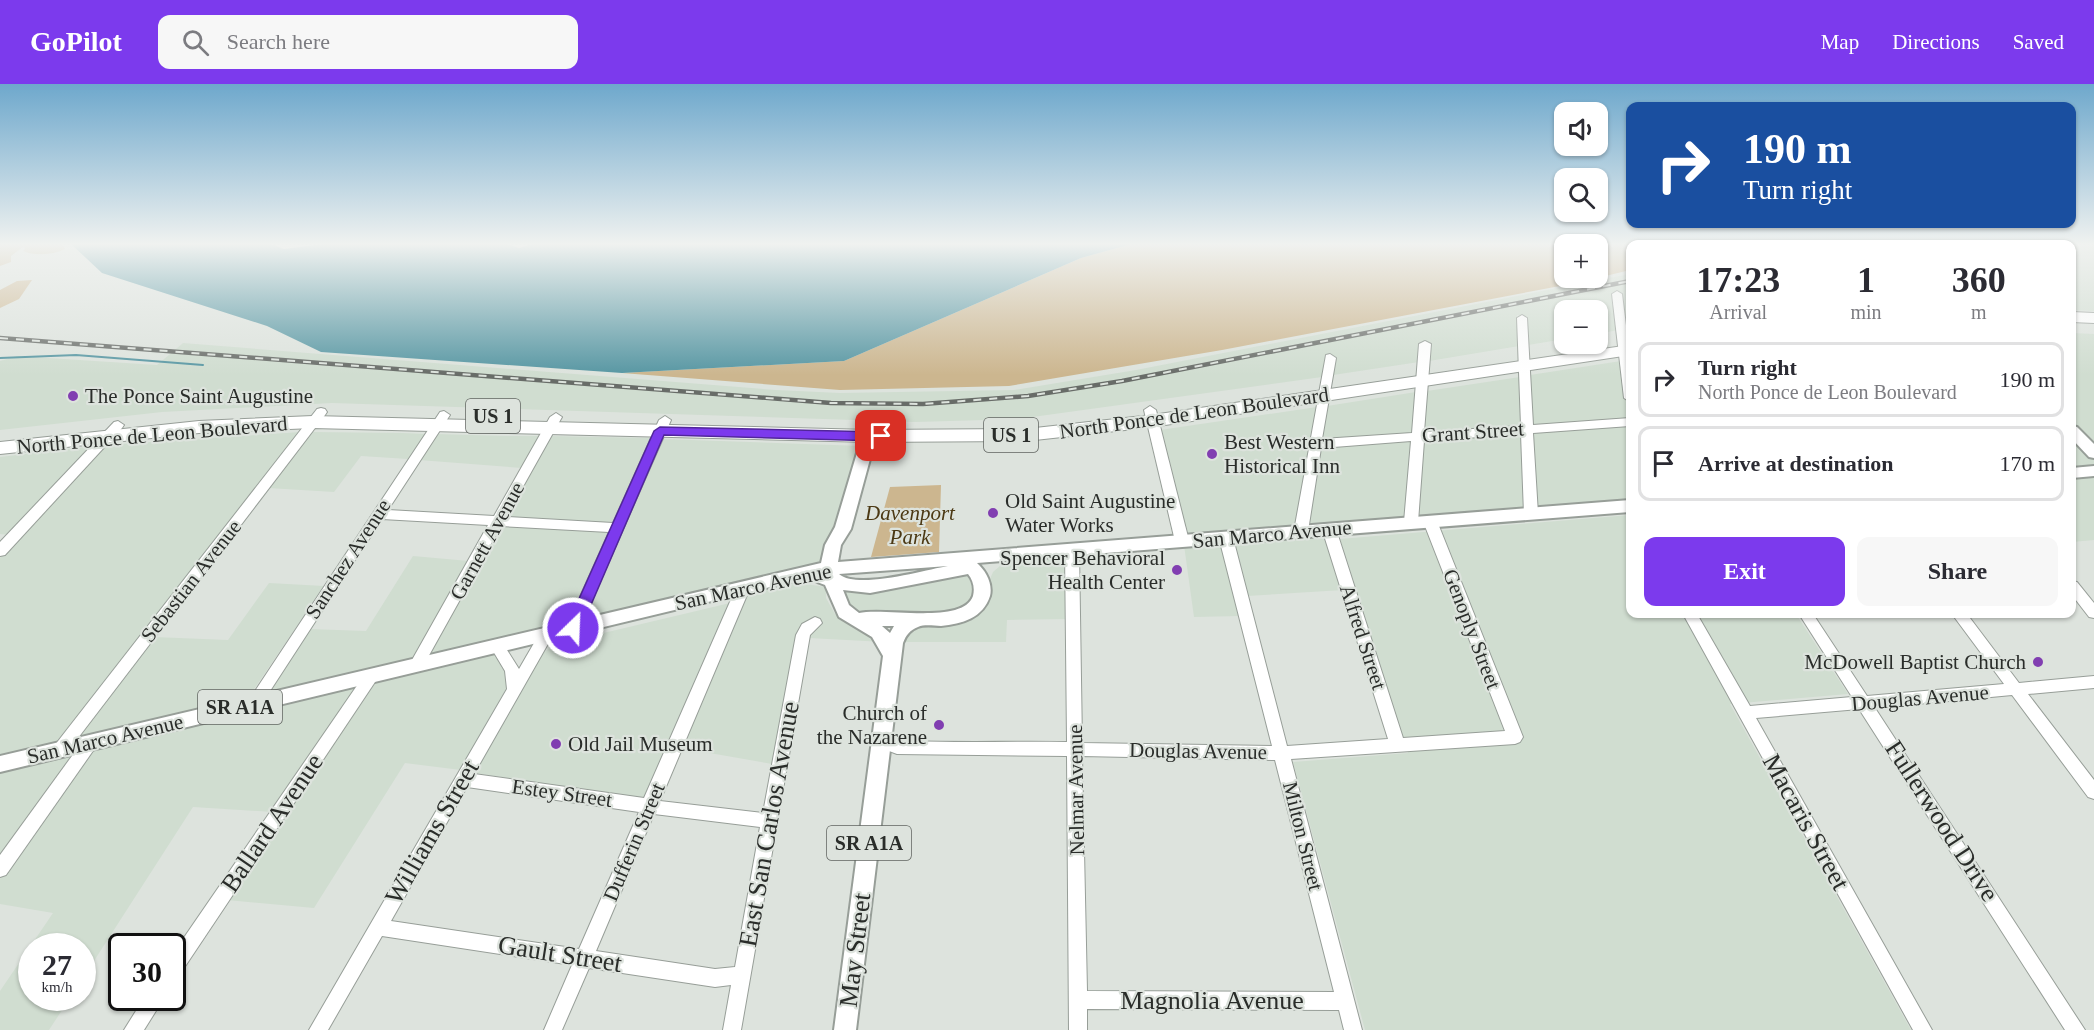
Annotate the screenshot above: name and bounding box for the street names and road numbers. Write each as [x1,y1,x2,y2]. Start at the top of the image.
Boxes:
street label: North Ponce de Leon Boulevard [1058,382,1331,444]
road number: US 1 [466,399,520,433]
street label: North Ponce de Leon Boulevard [16,411,289,459]
street label: Grant Street [1421,416,1525,448]
road number: US 1 [984,418,1038,452]
street label: Garnett Avenue [445,478,529,604]
street label: Sanchez Avenue [300,495,396,623]
street label: Sebastian Avenue [136,515,246,647]
street label: San Marco Avenue [1192,515,1352,553]
street label: San Marco Avenue [673,559,833,615]
street label: Genoply Street [1438,566,1506,693]
street label: Alfred Street [1335,581,1391,693]
street label: Douglas Avenue [1850,680,1990,716]
road number: SR A1A [198,690,282,724]
street label: East San Carlos Avenue [733,699,805,949]
street label: San Marco Avenue [25,709,185,769]
street label: Nelmar Avenue [1063,724,1089,856]
street label: Fullerwood Drive [1879,735,2005,907]
street label: Douglas Avenue [1129,738,1267,764]
street label: Ballard Avenue [215,748,329,898]
street label: Macaris Street [1757,749,1856,896]
street label: Williams Street [379,754,485,909]
street label: Estey Street [510,774,614,812]
street label: Dufferin Street [598,779,670,905]
street label: Milton Street [1278,779,1328,893]
road number: SR A1A [827,826,911,860]
street label: May Street [834,890,876,1009]
street label: Gault Street [496,930,625,978]
street label: Magnolia Avenue [1120,986,1304,1015]

